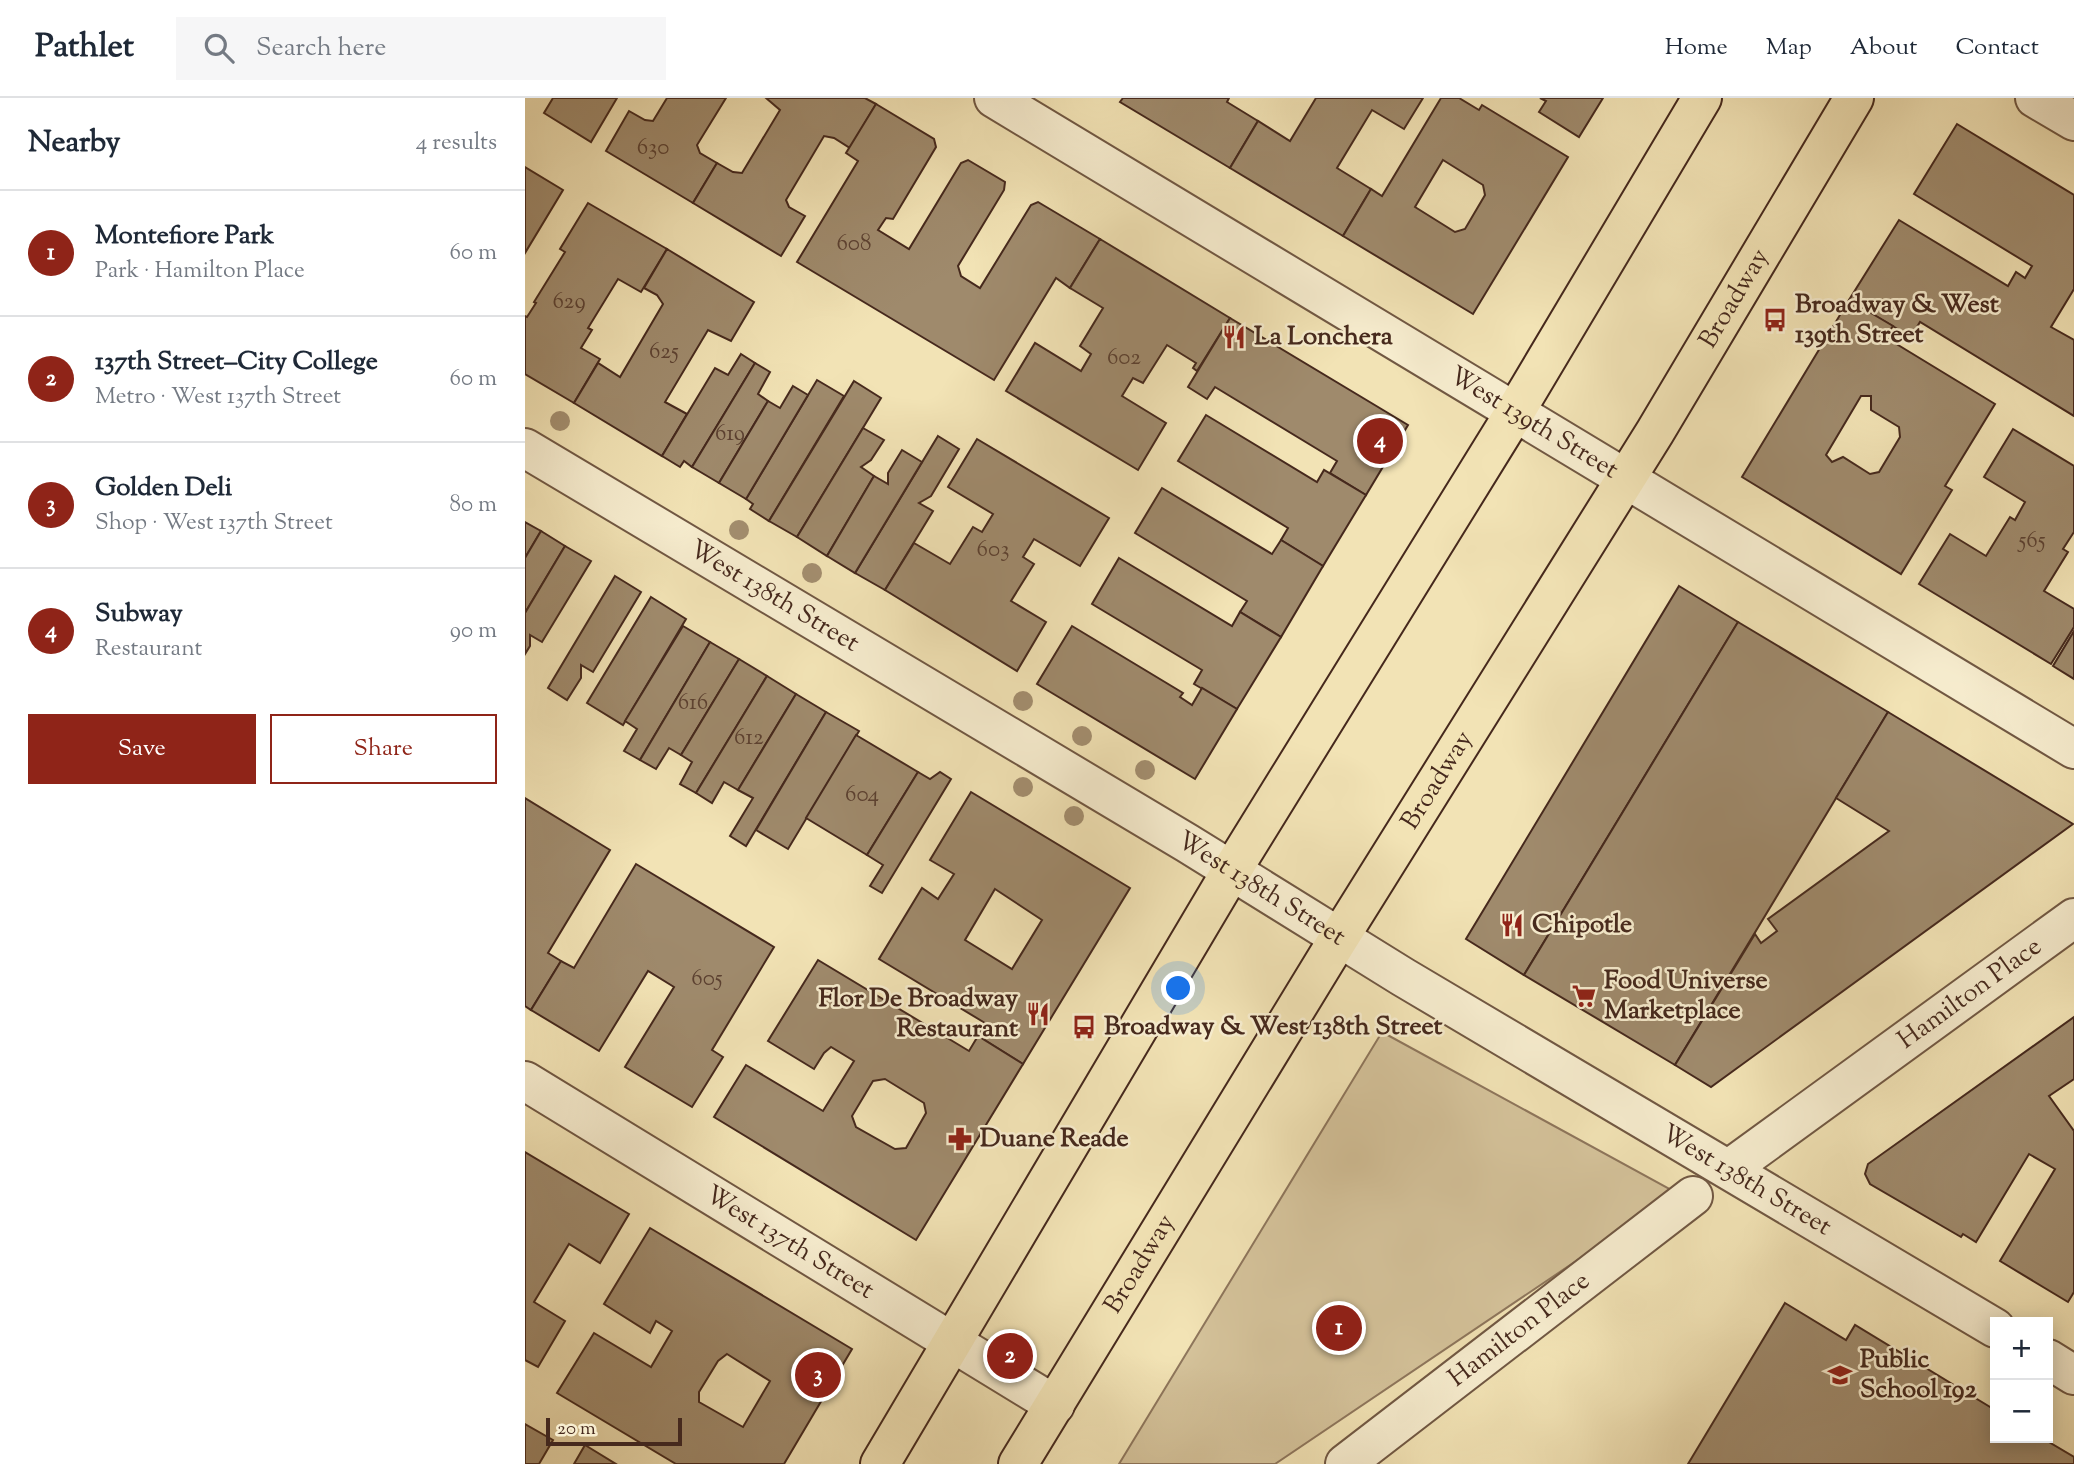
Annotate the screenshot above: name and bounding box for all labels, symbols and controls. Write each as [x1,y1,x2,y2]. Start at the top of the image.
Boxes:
search box [176,17,666,80]
text: Pathlet [35,24,134,72]
icon: search [200,29,238,67]
text: Search here [256,30,386,67]
text: Home [1665,31,1728,65]
text: Map [1766,31,1812,65]
text: About [1850,31,1917,65]
text: Contact [1955,31,2039,65]
text: Nearby [28,122,120,165]
text: 4 results [416,127,497,160]
house number: 630 [637,132,669,165]
text: Montefiore Park [95,218,274,255]
house number: 608 [836,228,872,261]
text: 1 [47,237,55,270]
text: 60 m [449,237,497,270]
street label: Broadway [1690,242,1779,356]
text: Park · Hamilton Place [95,255,305,288]
house number: 629 [552,286,586,319]
place label: Broadway & West 139th Street [1795,287,1999,354]
bus stop icon: Broadway & West 139th Street [1761,306,1789,334]
place label: La Lonchera [1254,319,1393,356]
restaurant icon: La Lonchera [1220,323,1248,351]
house number: 625 [649,336,679,369]
house number: 602 [1107,342,1141,375]
text: 137th Street–City College [95,344,378,381]
street label: West 139th Street [1442,358,1625,489]
text: 2 [46,363,56,396]
text: 60 m [449,363,497,396]
text: Metro · West 137th Street [95,381,341,414]
pin: 4 [1357,415,1403,467]
house number: 619 [715,418,745,451]
text: Golden Deli [95,470,232,507]
text: 3 [46,489,56,522]
text: 80 m [449,489,497,522]
text: Shop · West 137th Street [95,507,333,540]
house number: 565 [2016,525,2046,558]
street label: West 138th Street [682,531,866,662]
house number: 603 [977,534,1009,567]
text: Subway [95,596,183,633]
text: 4 [45,615,57,648]
text: 90 m [450,615,497,648]
text: Restaurant [95,633,202,666]
house number: 616 [678,687,708,720]
button: Save [28,714,256,784]
button: Share [270,714,497,784]
house number: 612 [734,722,764,755]
street label: Broadway [1392,724,1482,837]
house number: 604 [845,779,879,812]
street label: West 138th Street [1170,822,1353,955]
place label: Chipotle [1532,907,1632,944]
restaurant icon: Chipotle [1498,911,1526,939]
street label: Hamilton Place [1890,929,2050,1059]
house number: 605 [691,963,723,996]
place label: Food Universe Marketplace [1604,963,1768,1030]
your location [1161,971,1195,1005]
place label: Flor De Broadway Restaurant [818,981,1018,1048]
supermarket icon: Food Universe Marketplace [1570,982,1598,1010]
restaurant icon: Flor De Broadway Restaurant [1024,1000,1052,1028]
place label: Broadway & West 138th Street [1104,1009,1442,1046]
bus stop icon: Broadway & West 138th Street [1070,1013,1098,1041]
street label: West 138th Street [1654,1115,1838,1245]
place label: Duane Reade [980,1121,1129,1158]
pharmacy icon: Duane Reade [946,1125,974,1153]
street label: West 137th Street [698,1177,881,1309]
street label: Broadway [1095,1207,1184,1321]
street label: Hamilton Place [1441,1263,1598,1396]
pin: 1 [1316,1302,1362,1354]
map controls [1990,1317,2053,1443]
button: + [1990,1317,2053,1380]
pin: 2 [987,1330,1033,1382]
place label: Public School 192 [1860,1342,1977,1409]
pin: 3 [795,1349,841,1401]
school or university icon: Public School 192 [1826,1361,1854,1389]
button: − [1990,1380,2053,1443]
scale bar [546,1415,683,1447]
text: 20 m [557,1416,596,1443]

